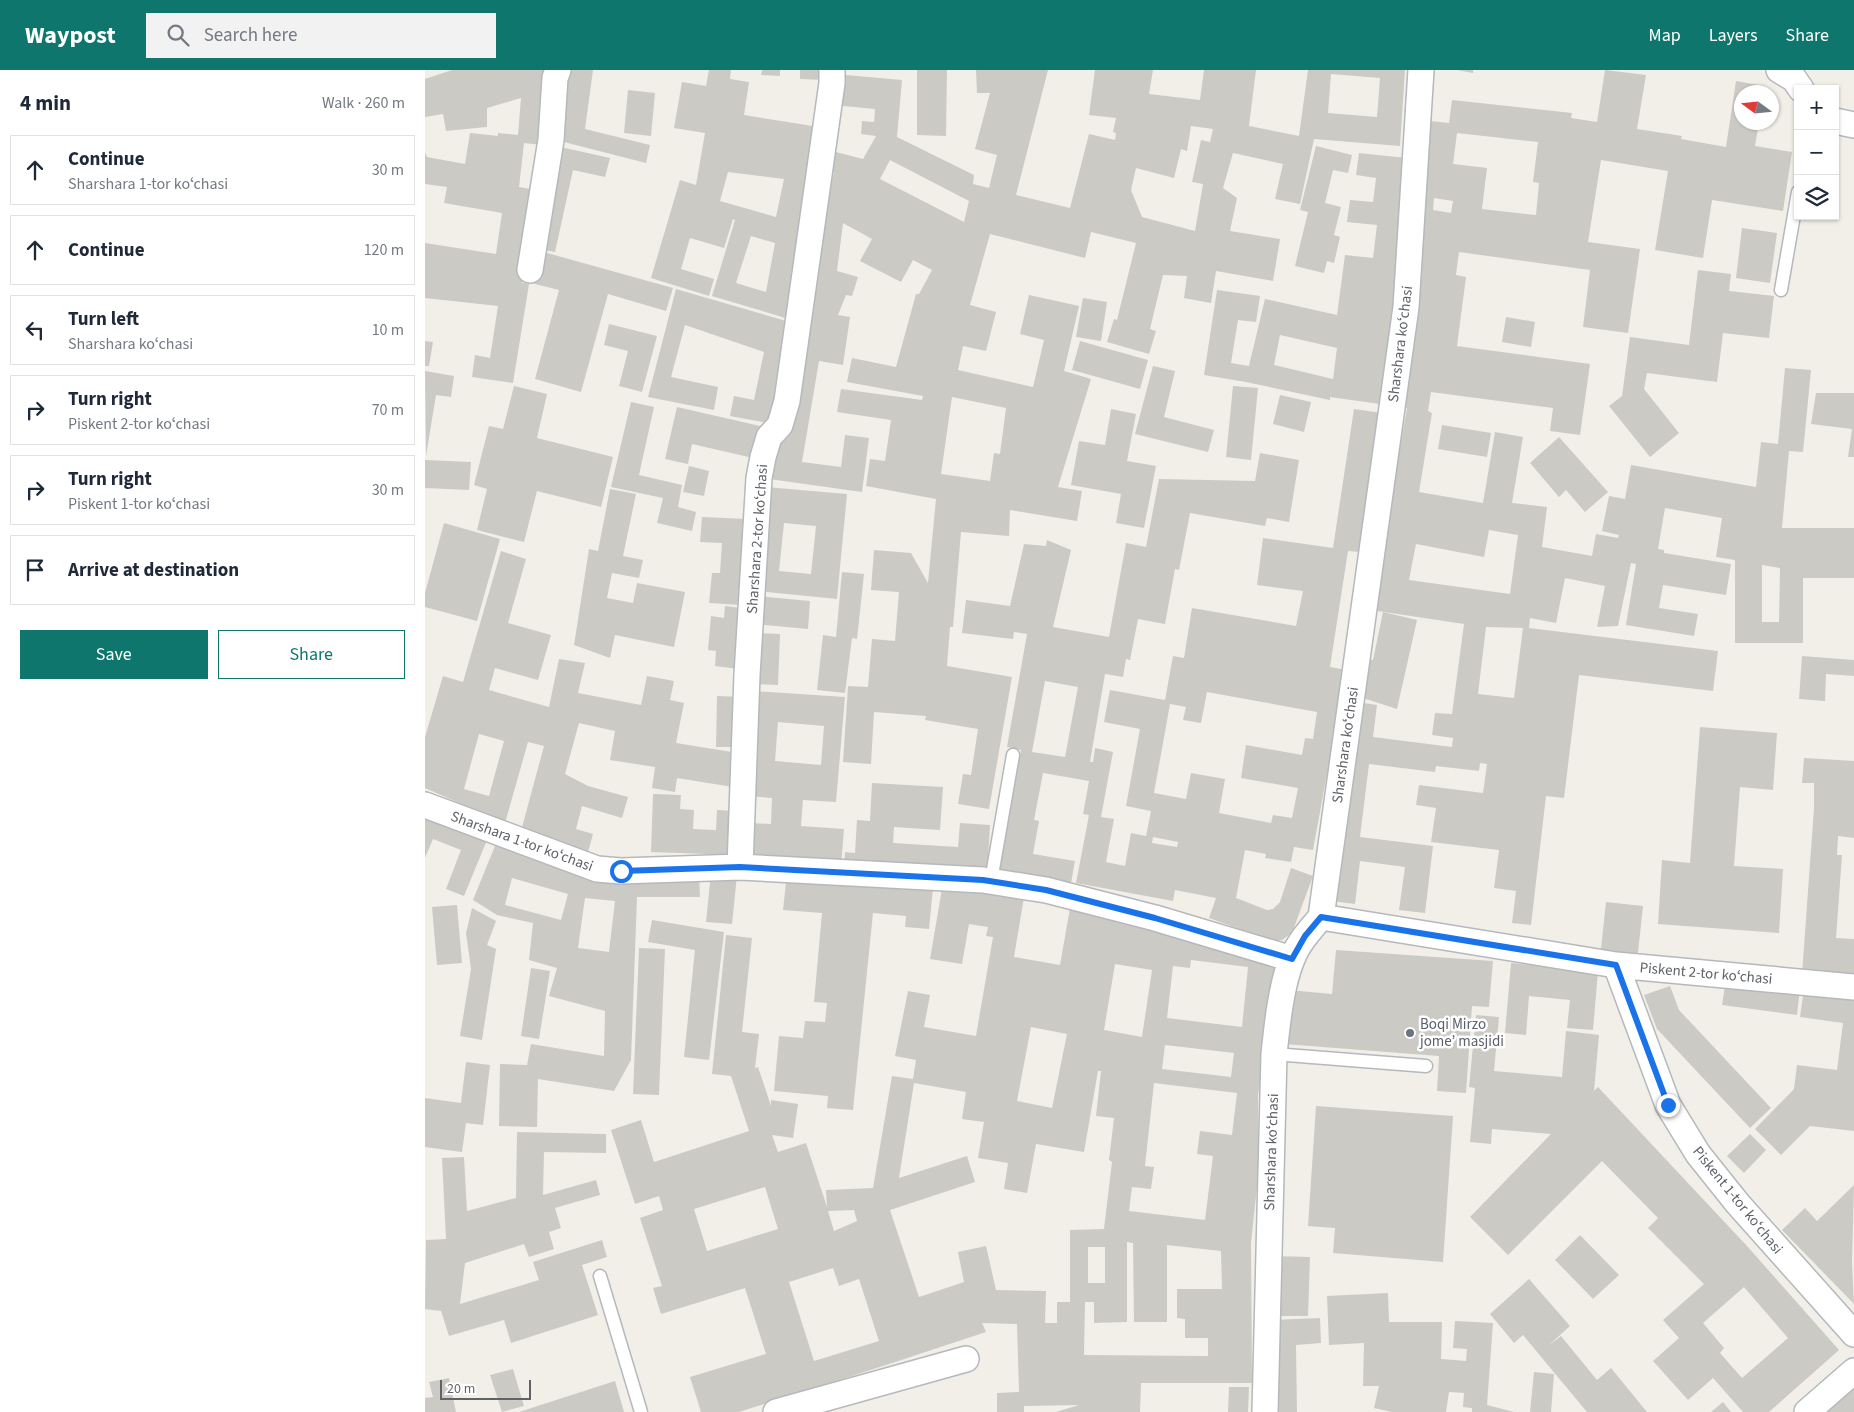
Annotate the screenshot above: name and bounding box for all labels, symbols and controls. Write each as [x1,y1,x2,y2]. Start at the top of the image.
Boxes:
search box [146,13,496,58]
text: Waypost [25,18,116,53]
icon: search [164,21,192,49]
text: Search here [204,22,297,49]
text: Map [1649,23,1681,48]
text: Layers [1709,23,1758,48]
text: Share [1786,23,1829,48]
north arrow [1734,85,1779,130]
map controls [1794,85,1839,220]
button: + [1794,85,1839,130]
text: 4 min [20,88,71,118]
text: Walk · 260 m [322,92,405,114]
button: − [1794,130,1839,175]
text: Continue [68,146,145,173]
icon: ahead [21,156,49,184]
text: 30 m [372,159,404,181]
text: Sharshara 1-tor koʻchasi [68,173,228,195]
button: layers [1794,175,1839,220]
icon: ahead [21,236,49,264]
text: Continue [68,237,145,264]
text: 120 m [364,239,404,261]
street label: Sharshara koʻchasi [1383,285,1418,404]
text: Turn left [68,306,139,333]
icon: left [21,316,49,344]
text: 10 m [372,319,404,341]
text: Sharshara koʻchasi [68,333,193,355]
text: Turn right [68,386,152,413]
icon: right [21,396,49,424]
text: 70 m [372,399,404,421]
text: Piskent 2-tor koʻchasi [68,413,210,435]
street label: Sharshara 2-tor koʻchasi [742,463,773,615]
text: Turn right [68,466,152,493]
icon: right [21,476,49,504]
text: 30 m [372,479,404,501]
text: Piskent 1-tor koʻchasi [68,493,210,515]
icon: arrive [21,556,49,584]
text: Arrive at destination [68,557,239,584]
button: Save [20,630,208,679]
button: Share [218,630,405,679]
street label: Sharshara koʻchasi [1327,686,1364,805]
street label: Sharshara 1-tor koʻchasi [448,806,596,877]
route start [610,860,633,883]
street label: Piskent 2-tor koʻchasi [1639,957,1773,990]
place label: Boqi Mirzo jome’ masjidi [1419,1014,1504,1052]
marker: Boqi Mirzo jome’ masjidi [1404,1027,1416,1039]
street label: Sharshara koʻchasi [1259,1093,1284,1211]
route end [1657,1094,1680,1117]
street label: Piskent 1-tor koʻchasi [1688,1142,1788,1259]
scale bar [440,1377,531,1400]
text: 20 m [447,1379,475,1399]

